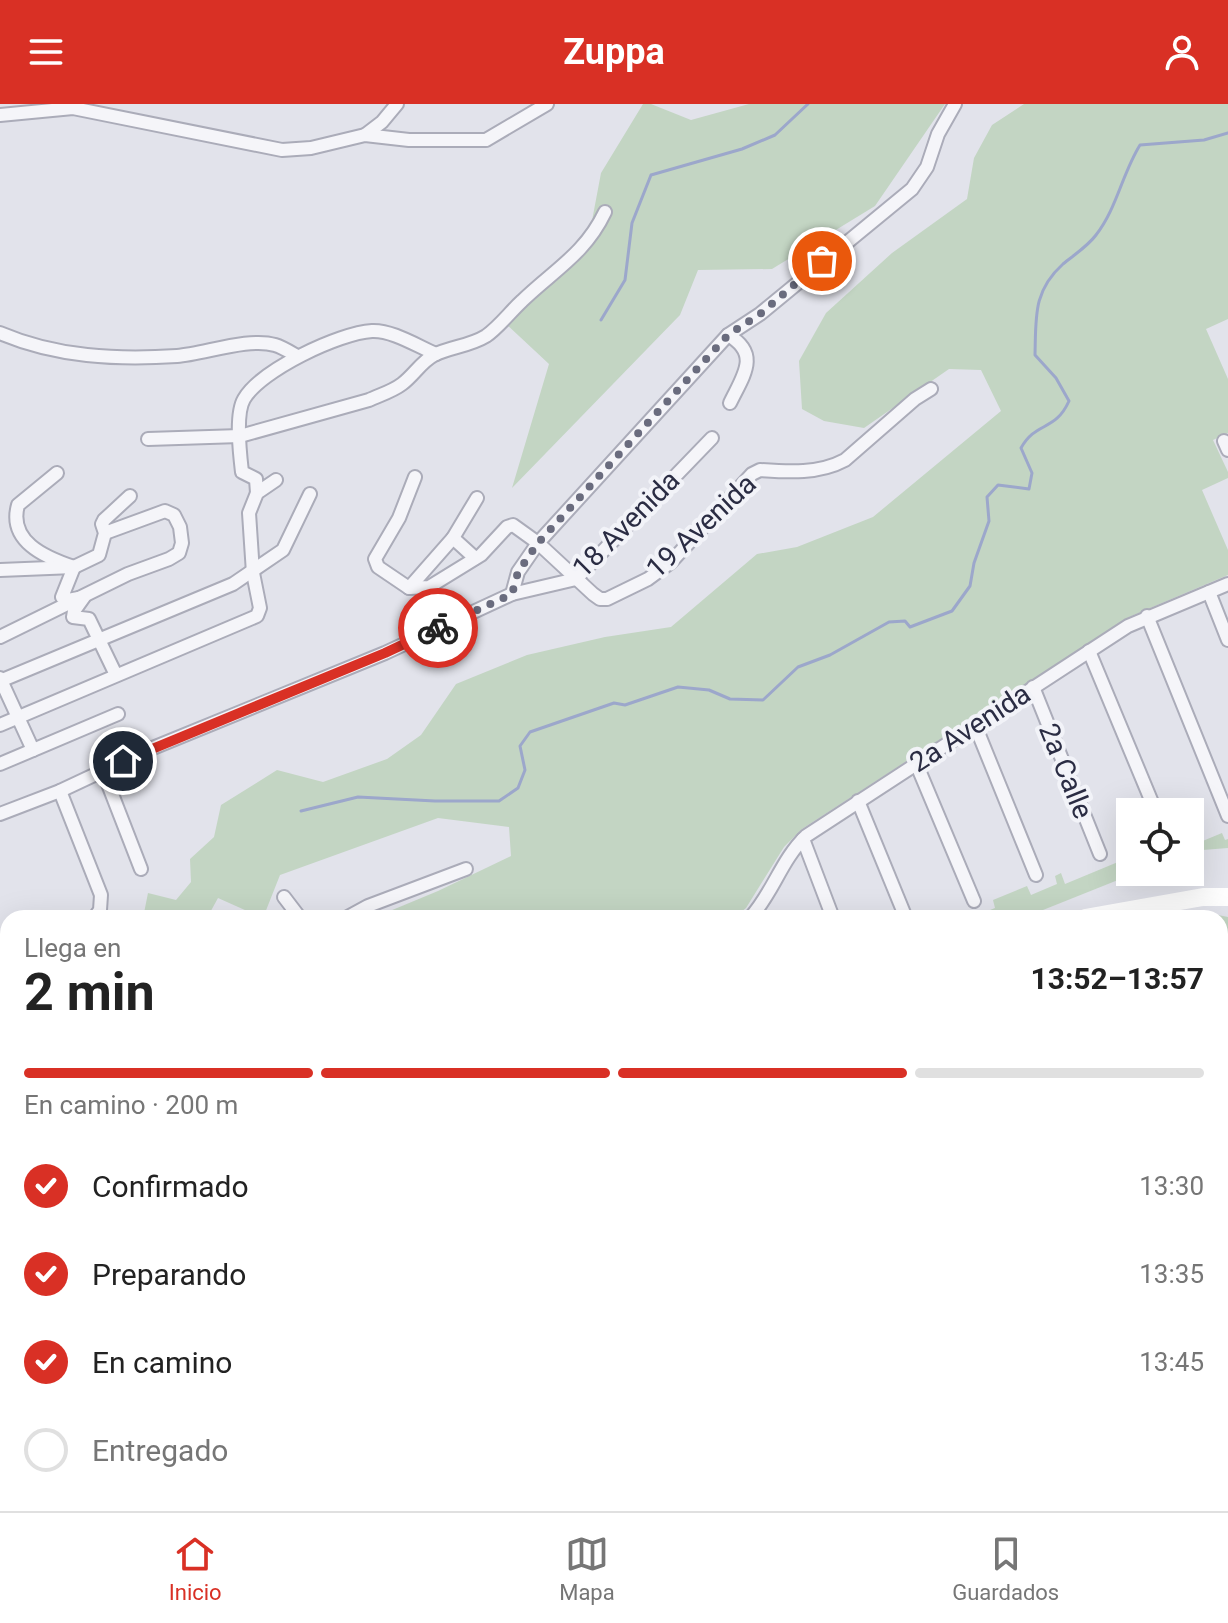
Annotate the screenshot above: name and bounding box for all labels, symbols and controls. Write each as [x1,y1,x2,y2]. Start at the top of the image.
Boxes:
icon: menu [24,30,68,74]
icon: person [1160,30,1204,74]
text: Zuppa [563,31,665,73]
pin [788,227,856,295]
icon: bag [800,239,844,283]
street label: 18 Avenida [566,464,686,584]
street label: 19 Avenida [639,467,763,585]
courier [398,588,478,668]
icon: bike [416,606,460,650]
street label: 2a Avenida [904,677,1036,779]
street label: 2a Calle [1032,719,1100,823]
pin [89,727,157,795]
icon: home [101,739,145,783]
map controls [1116,798,1204,886]
button: locate [1116,798,1204,886]
text: Llega en [24,933,121,963]
text: 13:52–13:57 [1030,961,1204,996]
text: 2 min [24,962,155,1023]
text: En camino · 200 m [24,1090,238,1120]
icon: check [24,1164,68,1208]
text: Confirmado [92,1169,249,1204]
text: 13:30 [1139,1171,1204,1201]
icon: check [24,1252,68,1296]
text: Preparando [92,1257,246,1292]
text: 13:35 [1139,1259,1204,1289]
icon: check [24,1340,68,1384]
text: En camino [92,1345,232,1380]
text: 13:45 [1139,1347,1204,1377]
text: Entregado [92,1433,228,1468]
tab: Inicio [169,1532,222,1605]
tab: Mapa [559,1532,615,1605]
tab: Guardados [952,1532,1059,1605]

